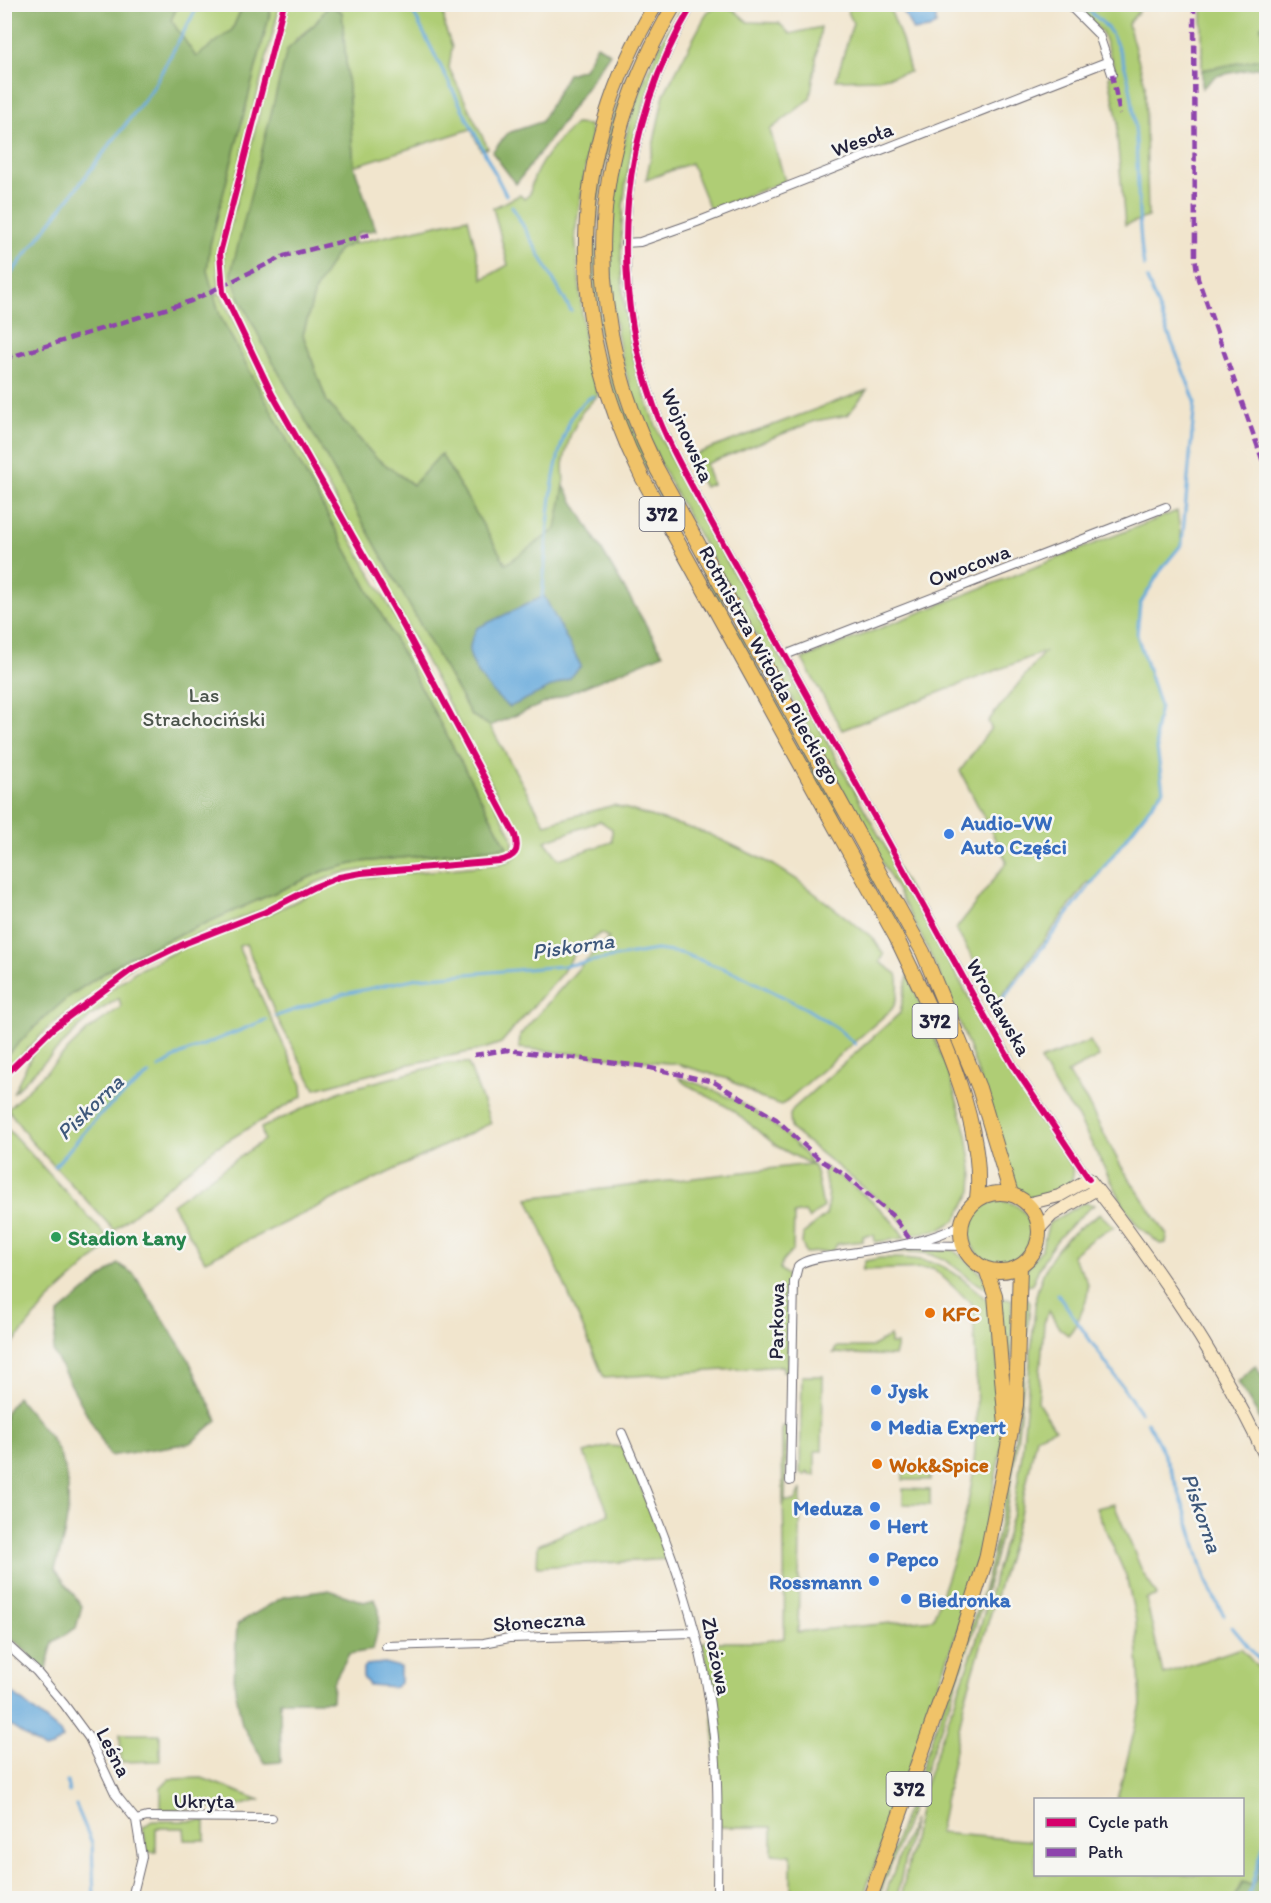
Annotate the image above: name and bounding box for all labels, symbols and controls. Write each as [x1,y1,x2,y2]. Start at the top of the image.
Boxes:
street label: Wesoła [828,116,897,162]
street label: Wojnowska [656,384,720,486]
road number: 372 [640,497,684,531]
street label: Owocowa [925,538,1014,592]
street label: Rotmistrza Witolda Pileckiego [694,541,846,789]
park label: Las Strachociński [143,682,265,731]
place label: Audio-VW Auto Części [960,810,1067,860]
marker: Audio-VW Auto Części [942,827,956,841]
water label: Piskorna [530,927,617,965]
street label: Wrocławska [961,954,1037,1060]
road number: 372 [912,1004,958,1038]
water label: Piskorna [51,1068,130,1146]
place label: Stadion Łany [68,1225,186,1251]
marker: Stadion Łany [49,1230,63,1244]
street label: Parkowa [763,1282,789,1360]
place label: KFC [942,1301,980,1326]
marker: KFC [923,1306,937,1320]
place label: Jysk [887,1378,929,1404]
marker: Jysk [869,1383,883,1397]
place label: Media Expert [888,1414,1006,1440]
marker: Media Expert [869,1419,883,1433]
place label: Wok&Spice [889,1452,989,1478]
marker: Wok&Spice [870,1457,884,1471]
water label: Piskorna [1176,1469,1228,1557]
place label: Meduza [793,1495,864,1520]
marker: Meduza [868,1500,882,1514]
place label: Hert [887,1513,928,1538]
marker: Hert [868,1518,882,1532]
place label: Pepco [886,1546,939,1572]
marker: Pepco [867,1551,881,1565]
place label: Rossmann [769,1569,863,1594]
marker: Rossmann [867,1574,881,1588]
place label: Biedronka [918,1587,1012,1612]
marker: Biedronka [899,1592,913,1606]
street label: Słoneczna [492,1605,586,1637]
street label: Zbożowa [697,1615,737,1697]
street label: Leśna [91,1723,137,1781]
road number: 372 [886,1772,932,1806]
street label: Ukryta [173,1788,235,1813]
legend [1034,1798,1244,1876]
text: Cycle path [1088,1811,1169,1833]
text: Path [1088,1841,1123,1863]

